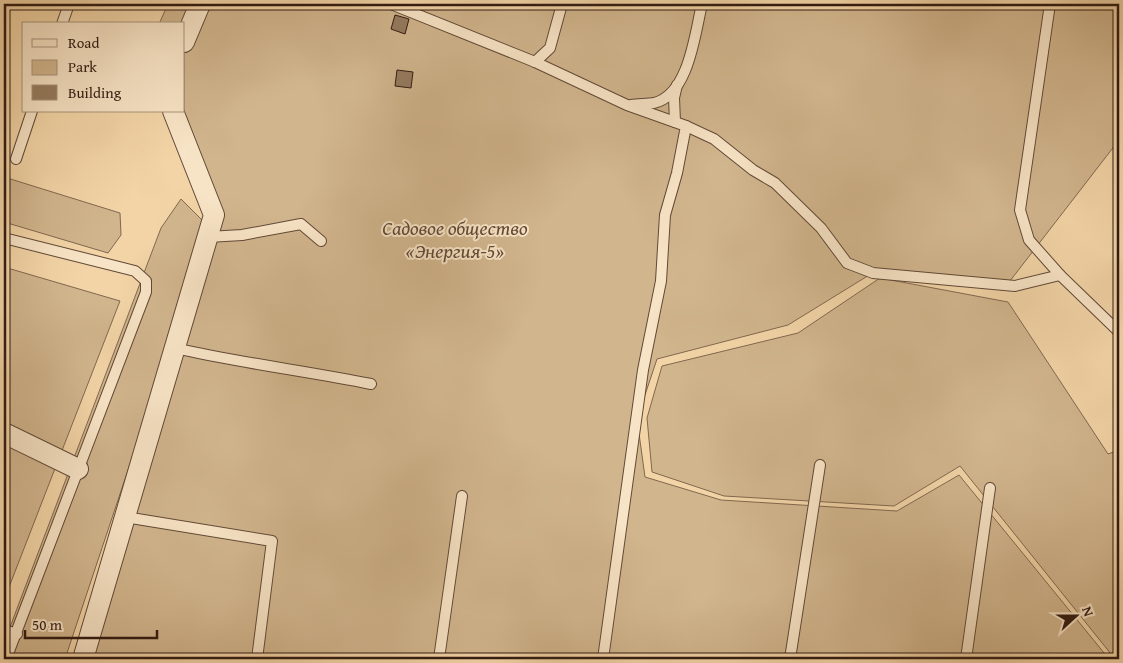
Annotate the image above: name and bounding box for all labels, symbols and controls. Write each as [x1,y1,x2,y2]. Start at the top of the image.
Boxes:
legend [22,22,185,112]
text: Road [68,32,99,53]
text: Park [68,56,97,77]
text: Building [68,82,122,103]
park label: Садовое общество «Энергия-5» [382,213,528,265]
north arrow [1050,590,1100,640]
text: N [1077,603,1099,620]
scale bar [25,608,158,640]
text: 50 m [32,614,63,635]

